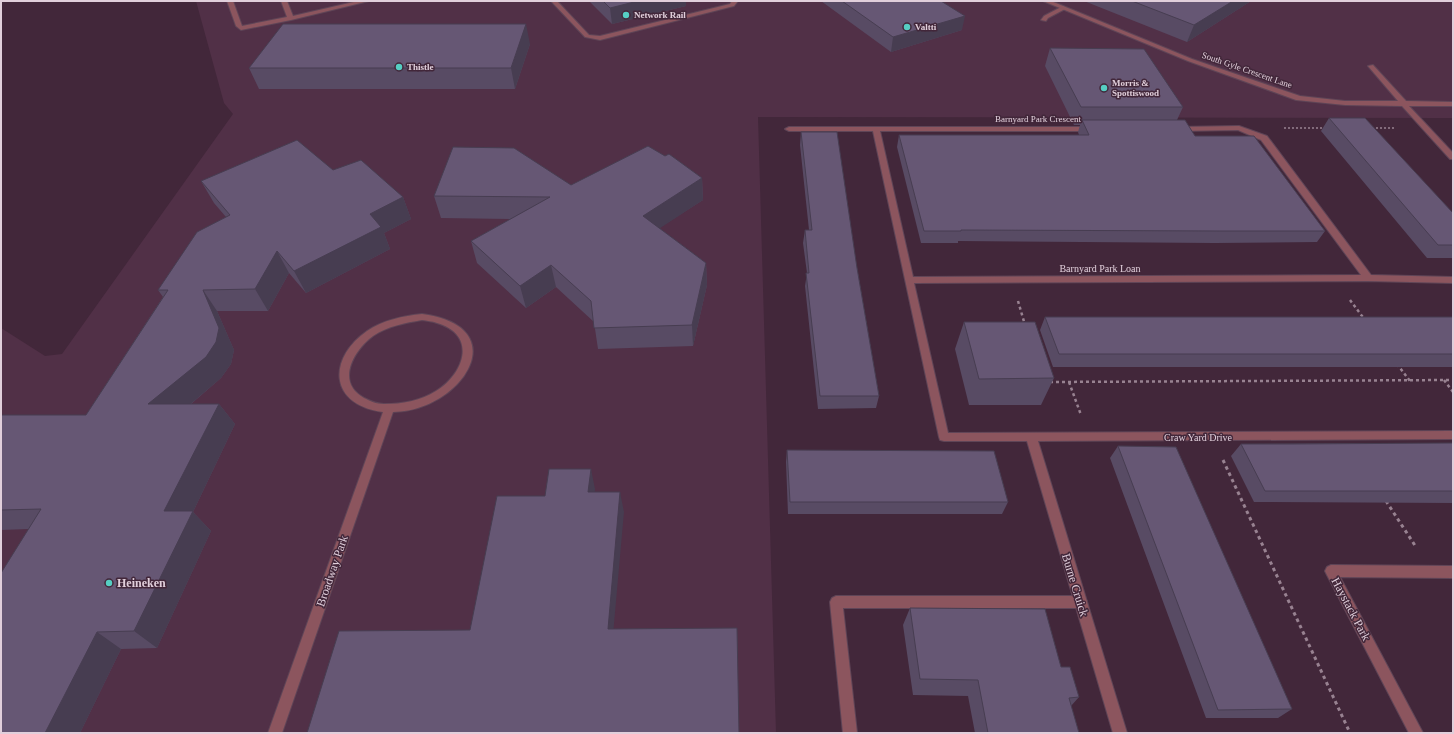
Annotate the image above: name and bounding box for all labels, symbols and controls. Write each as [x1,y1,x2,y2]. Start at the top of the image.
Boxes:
marker: Network Rail [621,10,631,20]
place label: Network Rail [634,10,686,20]
marker: Valtti [902,22,912,32]
place label: Valtti [915,22,937,32]
street label: South Gyle Crescent Lane [1201,50,1293,90]
marker: Thistle [394,62,404,72]
place label: Thistle [407,62,434,72]
place label: Morris & Spottiswood [1112,78,1159,98]
marker: Morris & Spottiswood [1099,83,1109,93]
street label: Barnyard Park Crescent [995,114,1081,124]
street label: Barnyard Park Loan [1059,263,1141,274]
street label: Craw Yard Drive [1164,432,1233,443]
street label: Broadway Park [313,534,351,608]
street label: Burne Cruick [1059,552,1091,618]
street label: Haystack Park [1328,575,1374,643]
place label: Heineken [117,576,166,590]
marker: Heineken [104,578,114,588]

